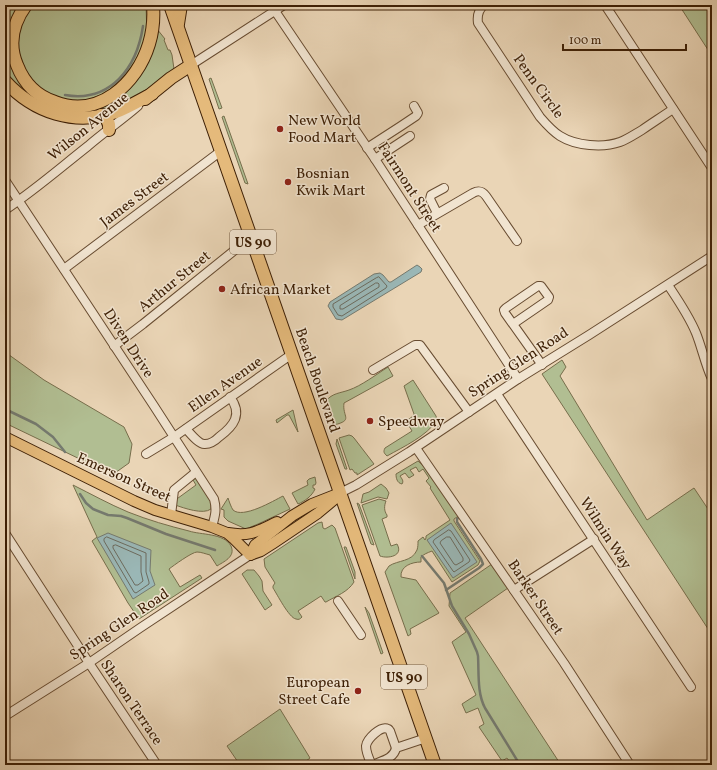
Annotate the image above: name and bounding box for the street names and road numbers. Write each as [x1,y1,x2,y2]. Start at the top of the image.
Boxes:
street label: Penn Circle [507,50,568,123]
street label: Wilson Avenue [44,88,134,166]
street label: Fairmont Street [372,139,446,237]
street label: James Street [96,167,174,233]
road number: US 90 [230,230,276,254]
street label: Arthur Street [134,246,216,318]
street label: Diven Drive [97,305,158,383]
street label: Spring Glen Road [465,323,573,404]
street label: Beach Boulevard [289,325,344,436]
street label: Ellen Avenue [185,352,267,419]
street label: Emerson Street [73,448,174,509]
street label: Wilmin Way [574,494,636,574]
street label: Barker Street [502,556,568,640]
street label: Spring Glen Road [66,584,174,666]
street label: Sharon Terrace [94,656,167,750]
road number: US 90 [381,665,427,689]

